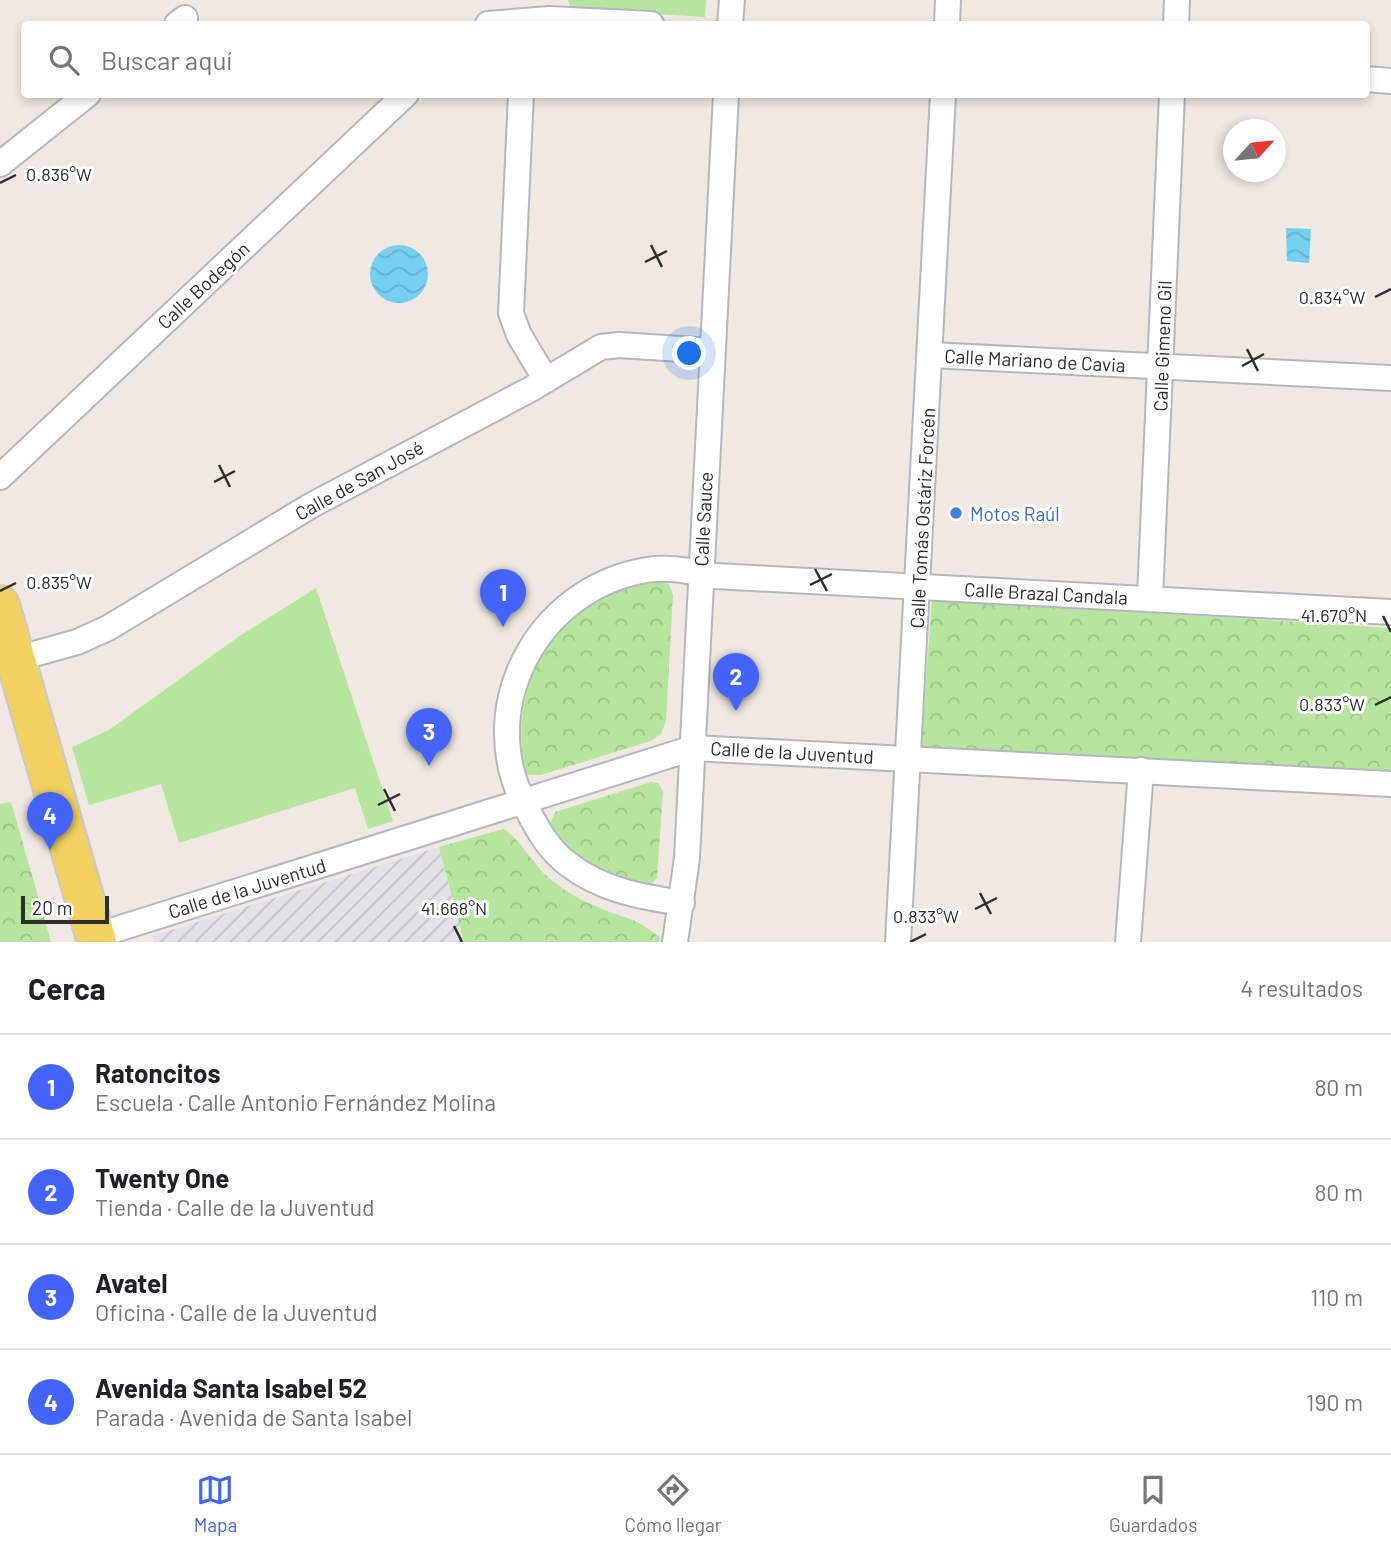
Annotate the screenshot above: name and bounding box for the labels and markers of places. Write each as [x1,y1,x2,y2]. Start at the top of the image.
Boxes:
place label: Motos Raúl [970,502,1060,525]
marker: Motos Raúl [948,505,964,521]
pin: 1 [480,569,526,627]
pin: 2 [713,653,759,711]
pin: 3 [406,708,452,766]
pin: 4 [27,792,73,850]

